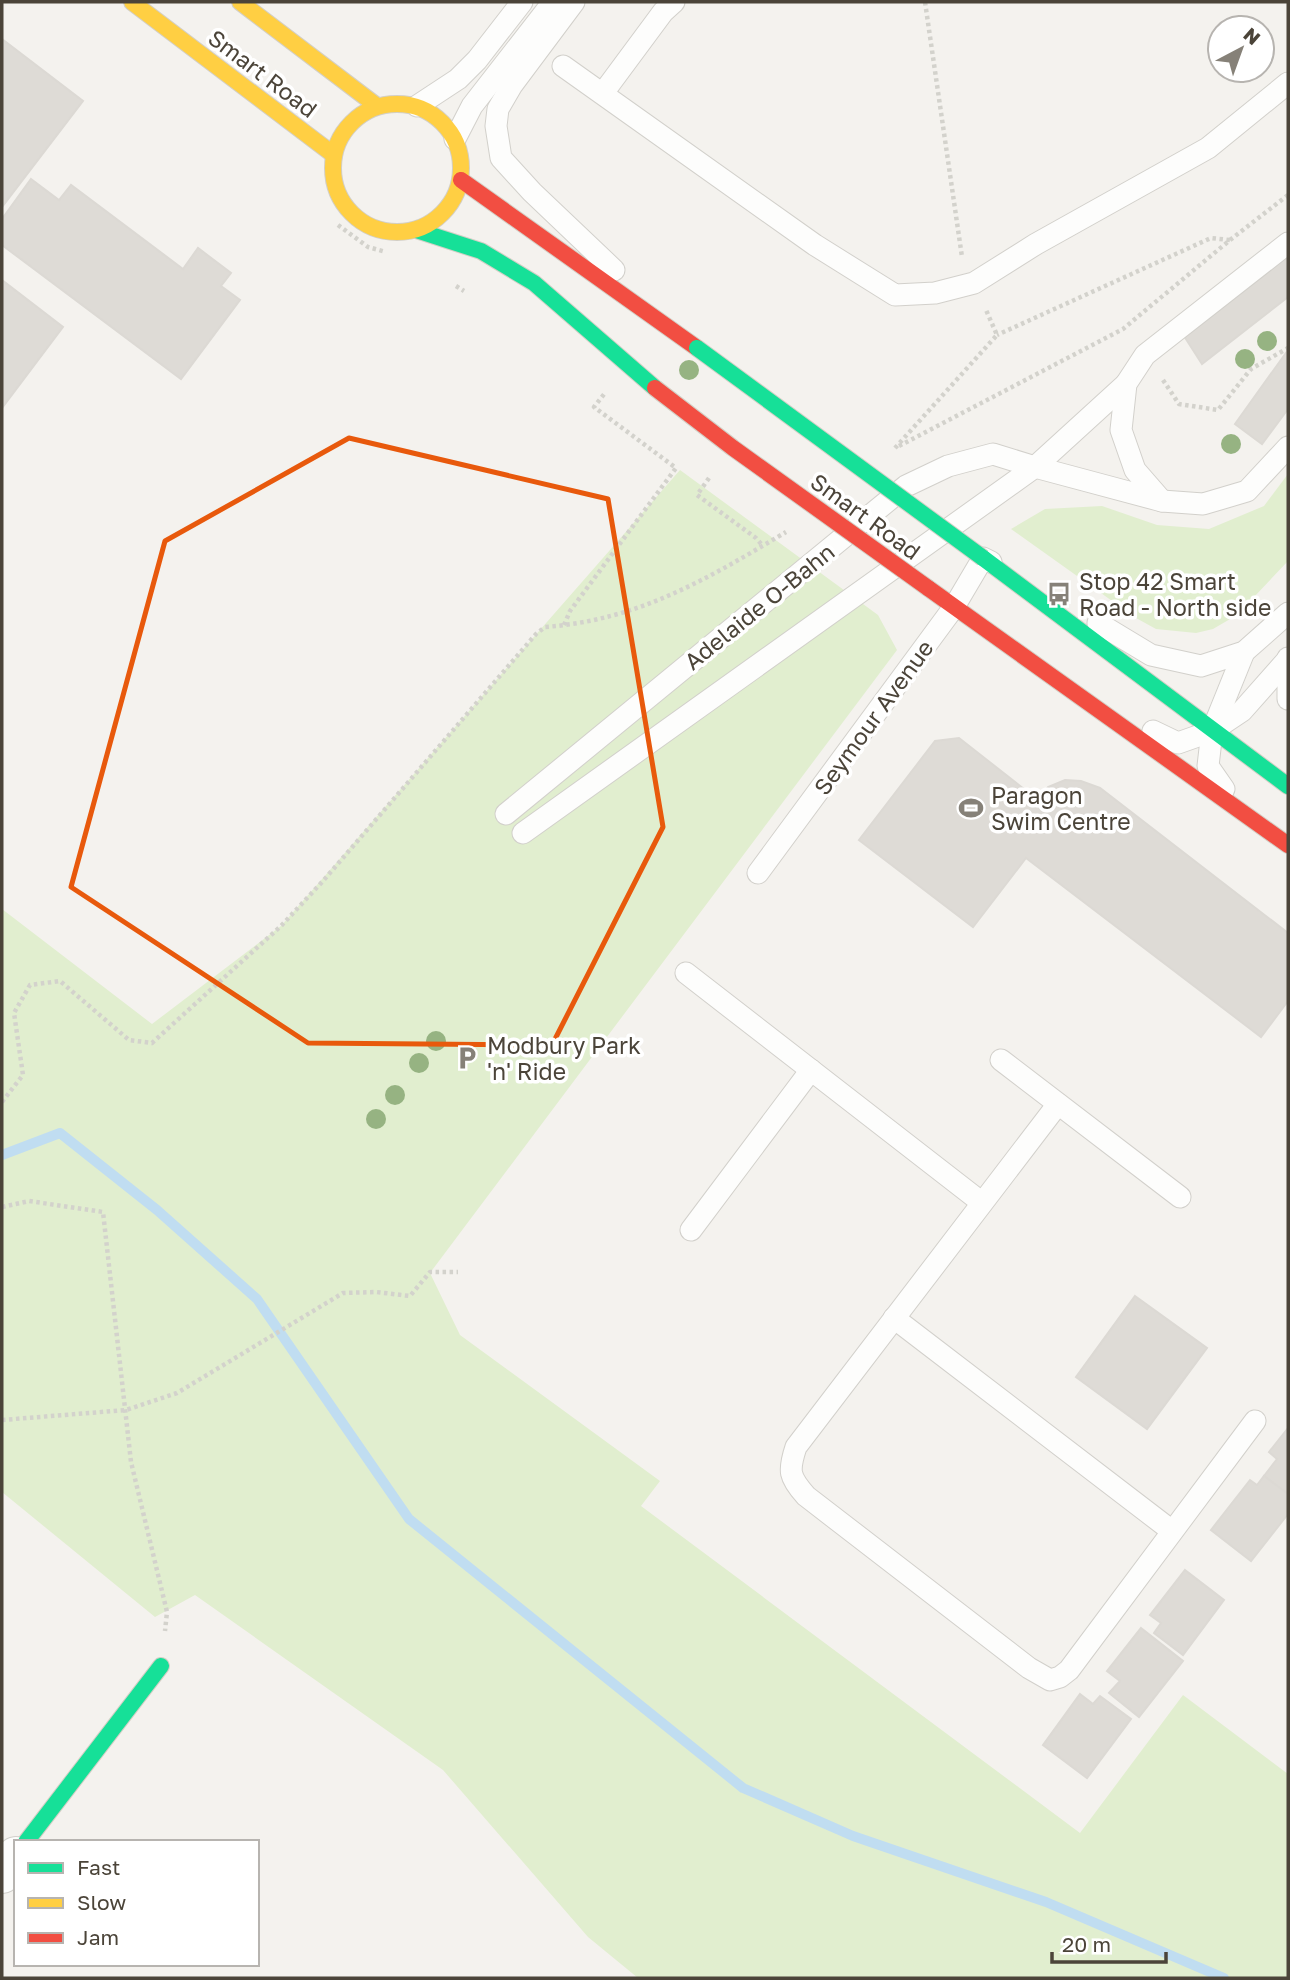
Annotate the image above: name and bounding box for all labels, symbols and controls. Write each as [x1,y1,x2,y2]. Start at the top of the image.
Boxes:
north arrow [1206,14,1276,84]
text: N [1239,22,1265,49]
street label: Smart Road [203,23,323,123]
street label: Smart Road [806,467,926,565]
street label: Adelaide O-Bahn [678,537,840,675]
place label: Stop 42 Smart Road - North side [1079,567,1271,621]
bus stop icon: Stop 42 Smart Road - North side [1045,580,1073,608]
street label: Seymour Avenue [807,634,939,800]
place label: Paragon Swim Centre [991,781,1131,835]
sports icon: Paragon Swim Centre [957,794,985,822]
place label: Modbury Park 'n' Ride [487,1031,641,1085]
parking icon: Modbury Park 'n' Ride [453,1044,481,1072]
legend [14,1840,259,1966]
text: Fast [77,1854,120,1880]
text: Slow [77,1889,126,1915]
scale bar [1052,1920,1166,1964]
text: Jam [77,1924,119,1950]
text: 20 m [1062,1931,1111,1957]

